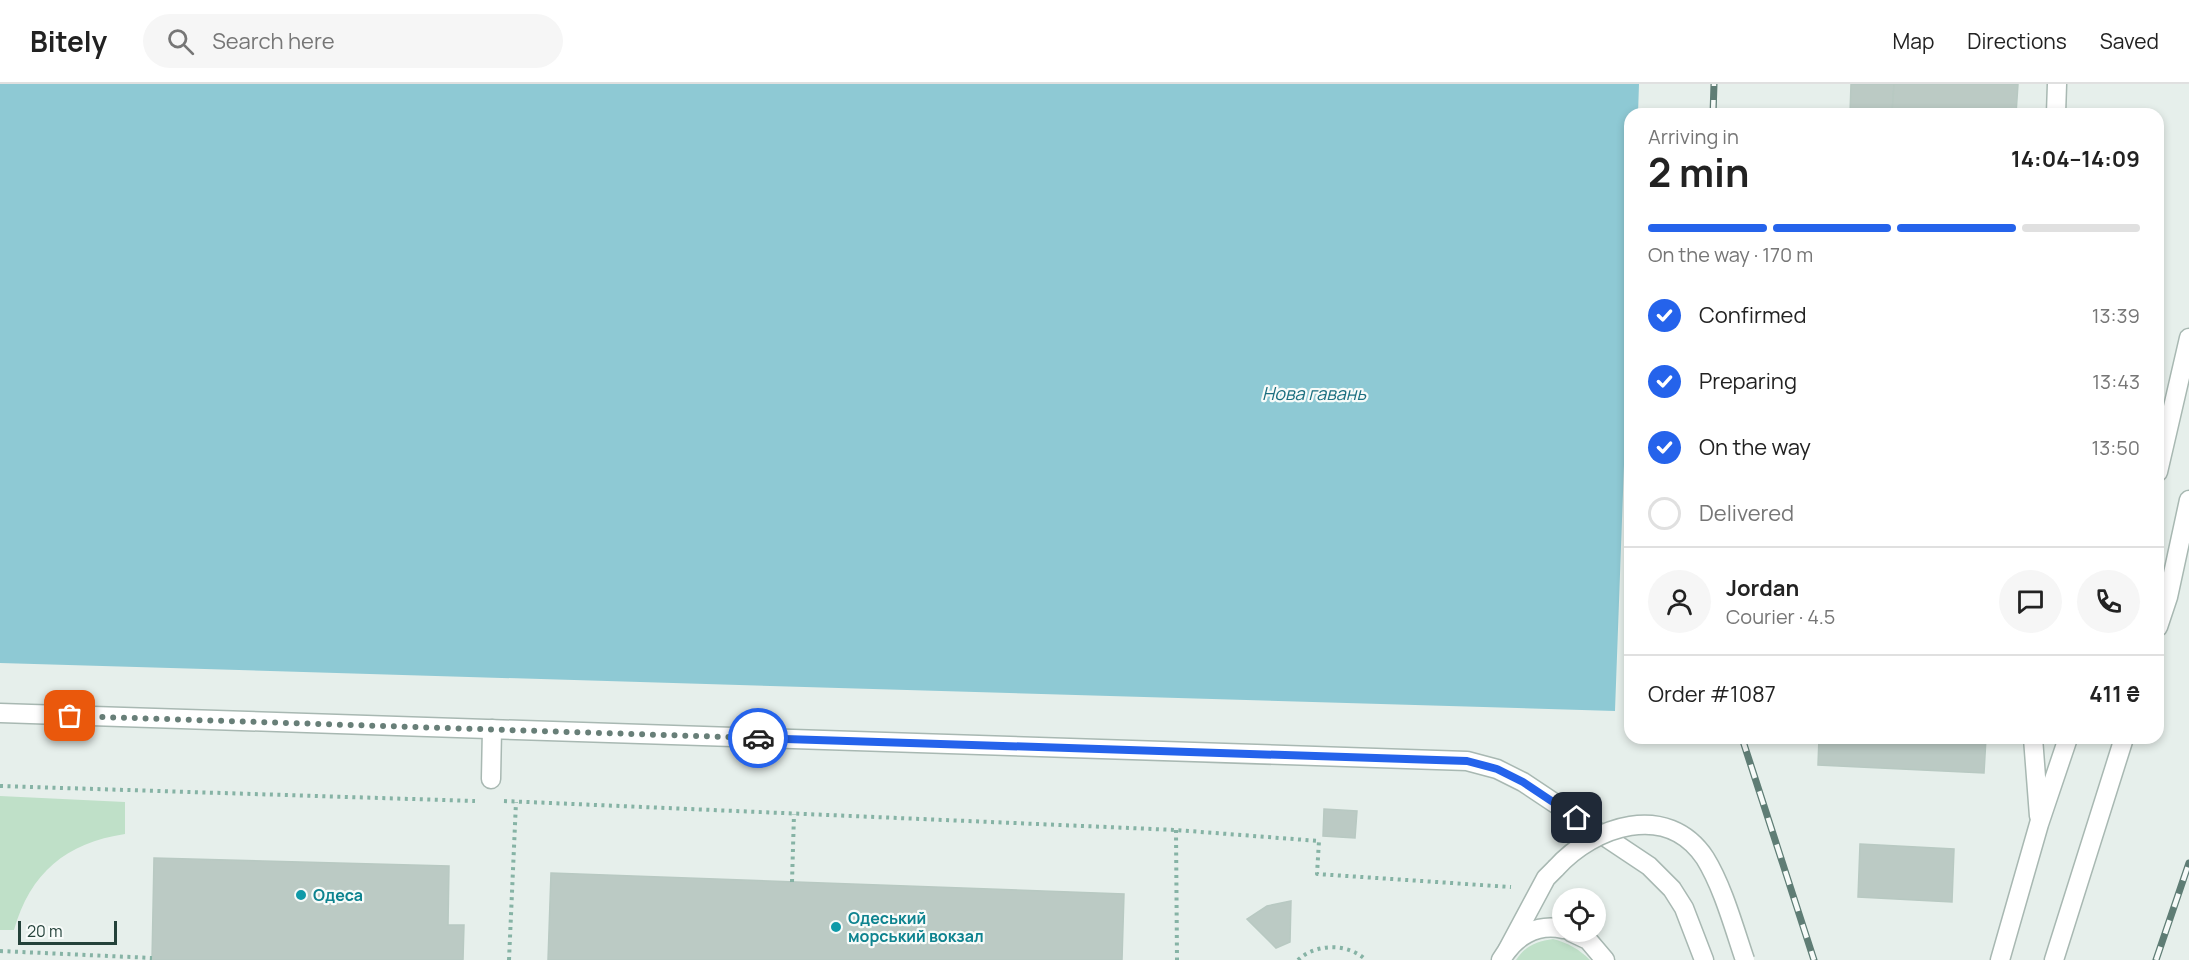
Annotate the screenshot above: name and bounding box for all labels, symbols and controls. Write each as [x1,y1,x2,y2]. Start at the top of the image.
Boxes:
search box [143,14,563,68]
text: Bitely [30,22,107,60]
icon: search [164,25,197,58]
text: Search here [212,26,335,56]
text: Map [1893,27,1934,55]
text: Directions [1967,27,2067,55]
text: Saved [2100,27,2159,55]
text: Arriving in [1648,123,1739,150]
text: 14:04–14:09 [2011,144,2140,174]
text: 2 min [1648,145,1749,199]
text: On the way · 170 m [1648,241,1813,268]
icon: check [1648,299,1681,332]
text: Confirmed [1699,300,1807,330]
text: 13:39 [2092,302,2140,329]
icon: check [1648,365,1681,398]
text: Preparing [1699,366,1797,396]
text: 13:43 [2092,368,2140,395]
water label: Нова гавань [1262,381,1366,405]
icon: check [1648,431,1681,464]
text: On the way [1699,432,1811,462]
text: 13:50 [2091,434,2140,461]
text: Delivered [1699,498,1794,528]
button: person [1648,570,1711,633]
button: chat [1999,570,2062,633]
button: phone [2077,570,2140,633]
text: Jordan [1726,573,1799,603]
text: Courier · 4.5 [1726,603,1835,630]
text: Order #1087 [1648,679,1776,709]
text: 411 ₴ [2089,679,2140,709]
pin [44,690,95,741]
icon: bag [53,699,86,732]
courier [728,708,788,768]
icon: car [742,722,775,755]
pin [1551,792,1602,843]
icon: home [1560,801,1593,834]
place label: Одеса [313,884,363,906]
marker: Одеса [294,888,308,902]
map controls [1552,888,1606,942]
button: locate [1552,888,1606,942]
place label: Одеський морський вокзал [848,907,984,947]
scale bar [18,918,117,946]
text: 20 m [27,920,63,942]
marker: Одеський морський вокзал [829,920,843,934]

